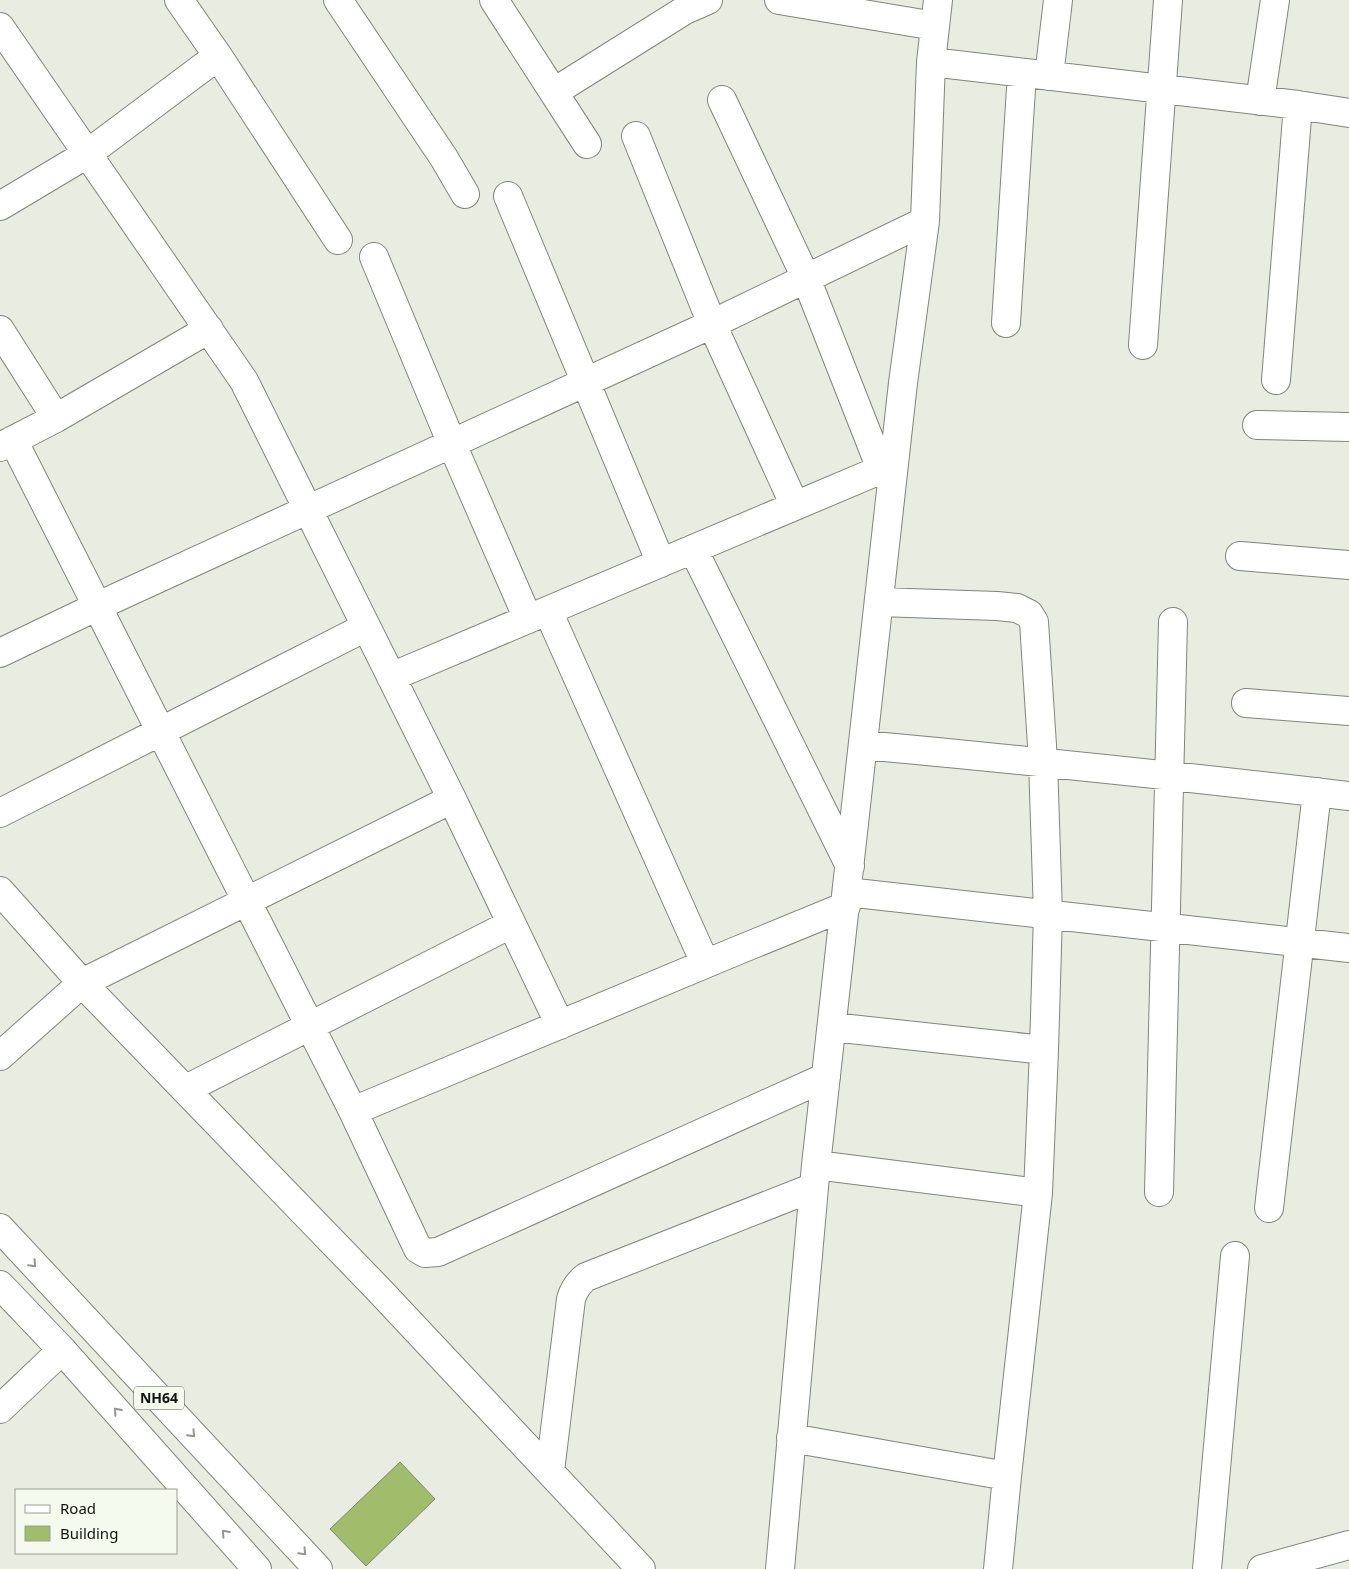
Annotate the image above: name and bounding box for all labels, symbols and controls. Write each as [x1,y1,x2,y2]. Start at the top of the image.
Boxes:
one-way arrow [27,1258,36,1267]
road number: NH64 [134,1386,184,1410]
one-way arrow [113,1408,122,1417]
one-way arrow [186,1428,195,1437]
legend [15,1489,178,1554]
text: Road [60,1498,96,1518]
text: Building [60,1523,118,1543]
one-way arrow [222,1529,231,1538]
one-way arrow [297,1547,306,1556]

